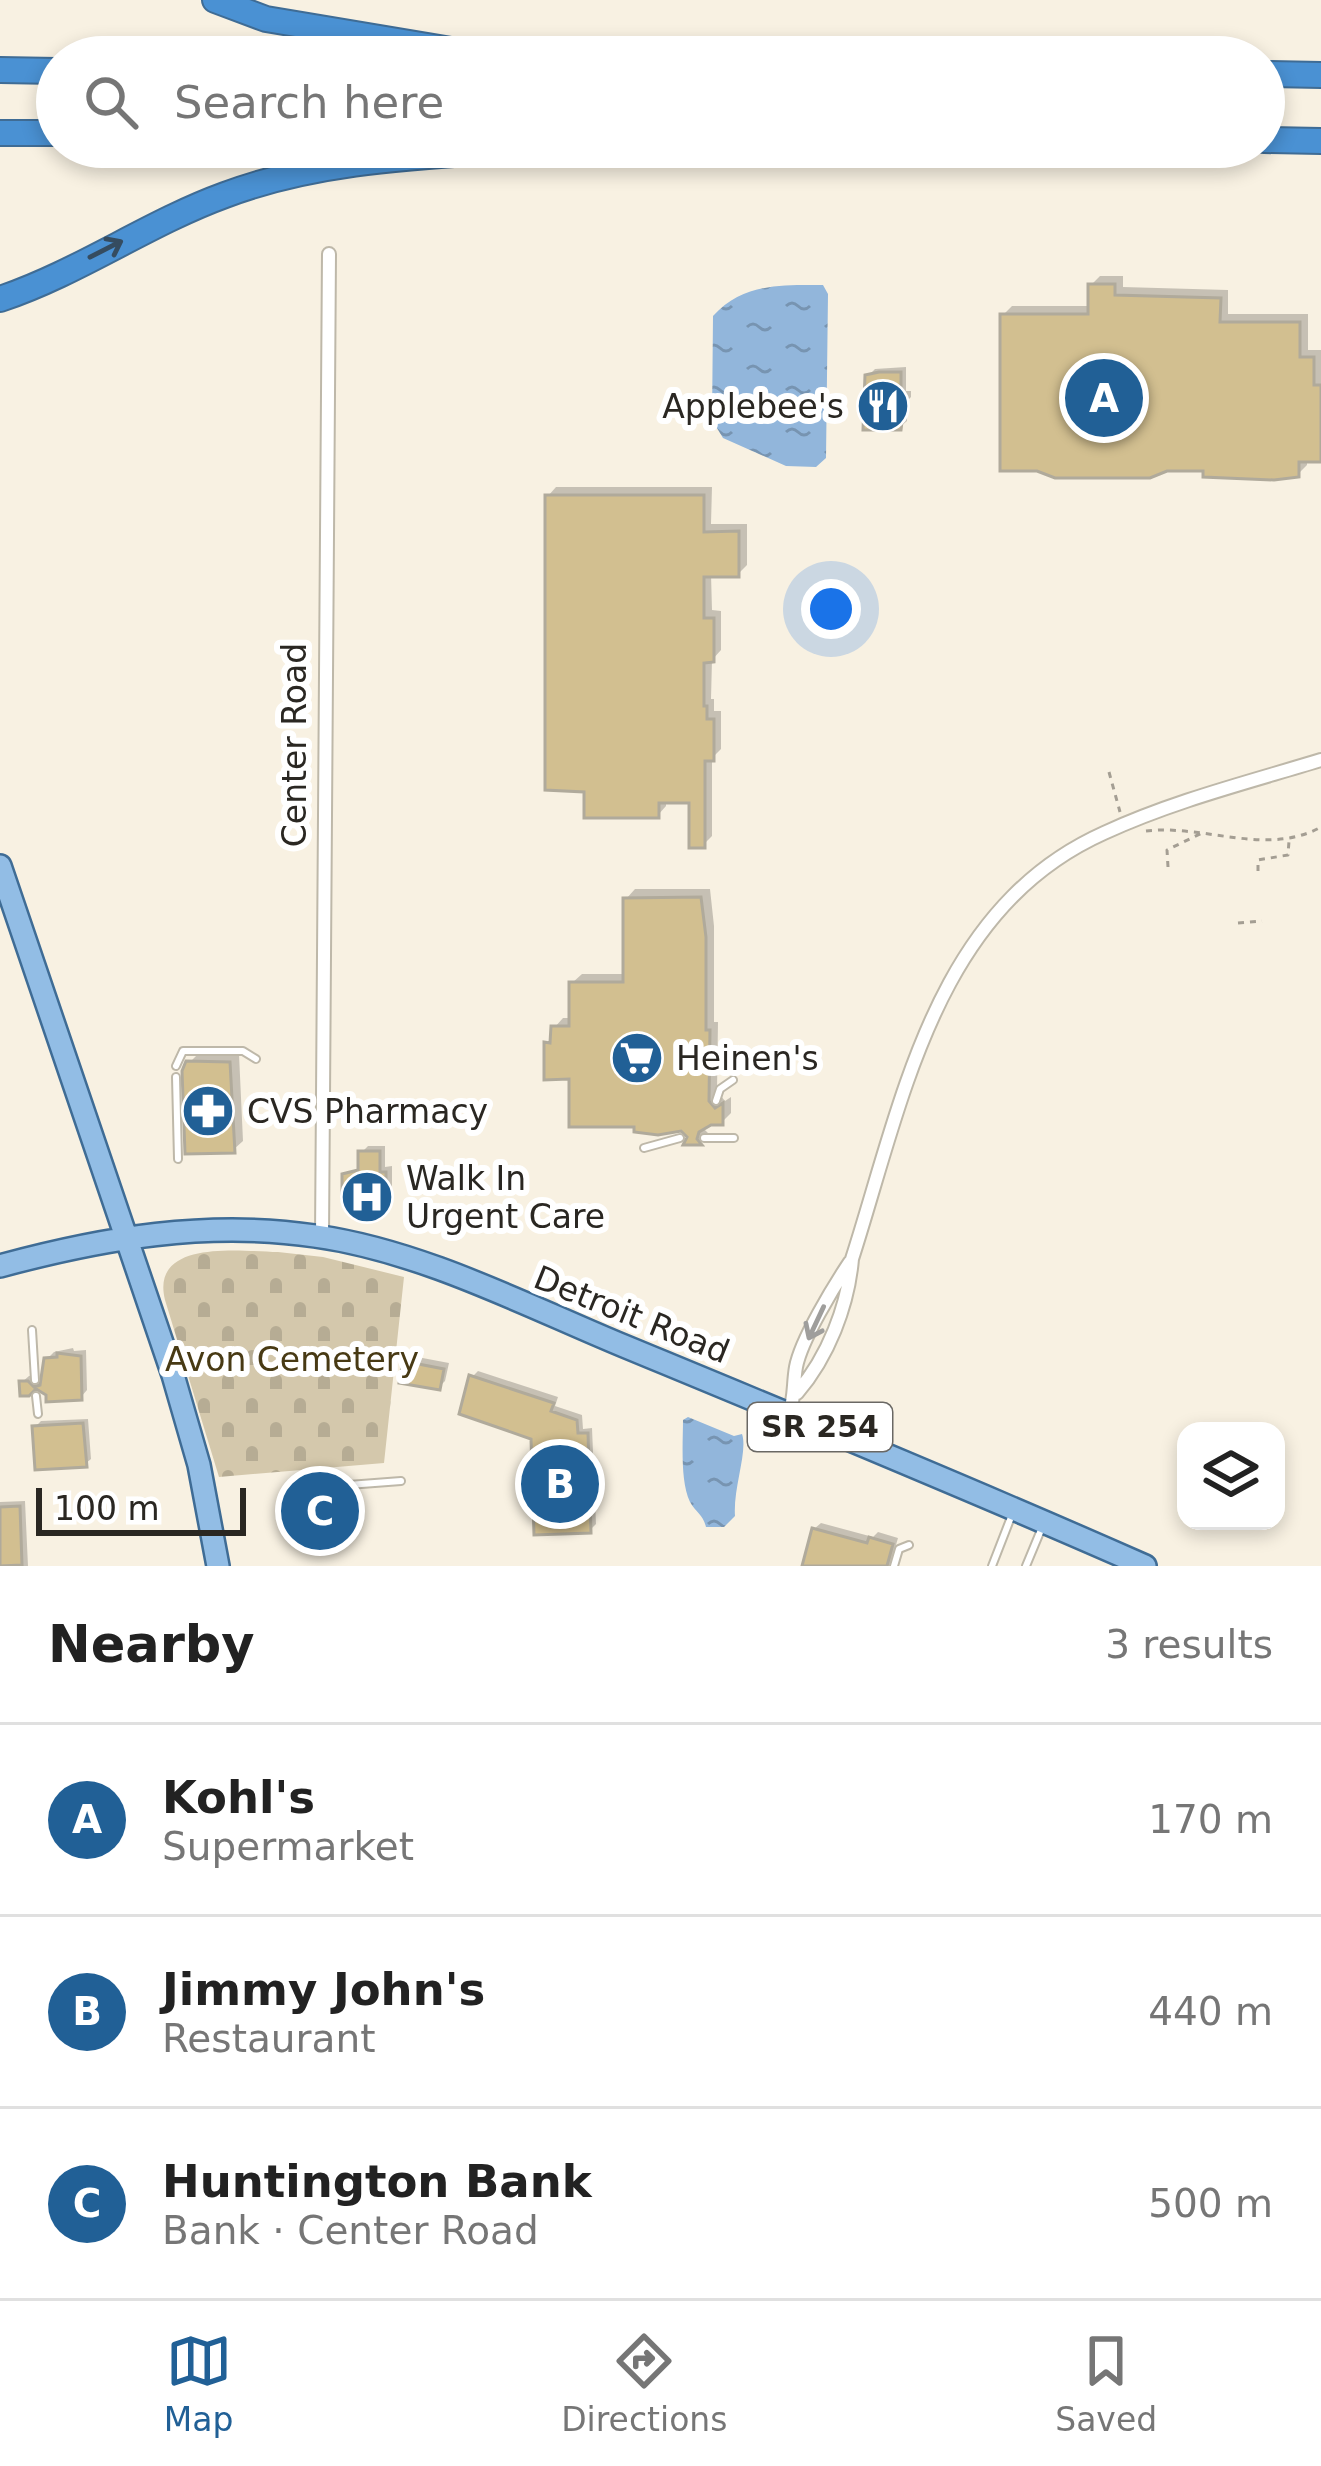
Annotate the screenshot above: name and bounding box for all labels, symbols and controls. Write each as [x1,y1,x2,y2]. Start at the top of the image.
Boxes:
search box [36,36,1285,168]
icon: search [78,69,144,135]
text: Search here [174,76,444,129]
one-way arrow [87,237,123,260]
pin: A [1065,353,1143,443]
restaurant icon: Applebee's [855,378,911,434]
place label: Applebee's [662,387,844,426]
your location [801,579,861,639]
street label: Center Road [275,643,314,847]
supermarket icon: Heinen's [609,1030,665,1086]
place label: Heinen's [676,1039,819,1078]
pharmacy icon: CVS Pharmacy [180,1083,236,1139]
place label: CVS Pharmacy [247,1092,488,1131]
place label: Walk In Urgent Care [406,1159,605,1236]
hospital icon: Walk In Urgent Care [339,1169,395,1225]
street label: Detroit Road [529,1258,735,1371]
one-way arrow [804,1304,826,1340]
park label: Avon Cemetery [165,1340,419,1379]
road number: SR 254 [748,1403,892,1451]
map controls [1177,1422,1285,1530]
button: layers [1177,1422,1285,1530]
pin: B [521,1439,599,1529]
pin: C [281,1466,359,1556]
scale bar [36,1482,246,1535]
text: 100 m [54,1489,160,1528]
text: Nearby [48,1615,255,1674]
text: 3 results [1105,1622,1273,1667]
text: Kohl's [162,1771,315,1824]
text: A [72,1797,102,1842]
text: 170 m [1148,1797,1273,1842]
text: Supermarket [162,1824,414,1869]
text: Jimmy John's [162,1963,485,2016]
text: B [72,1989,102,2034]
text: 440 m [1148,1989,1273,2034]
text: Restaurant [162,2016,376,2061]
text: Huntington Bank [162,2155,592,2208]
text: C [73,2181,101,2226]
text: 500 m [1148,2181,1273,2226]
text: Bank · Center Road [162,2208,539,2253]
tab: Map [164,2328,234,2439]
tab: Directions [561,2328,727,2439]
tab: Saved [1055,2328,1157,2439]

